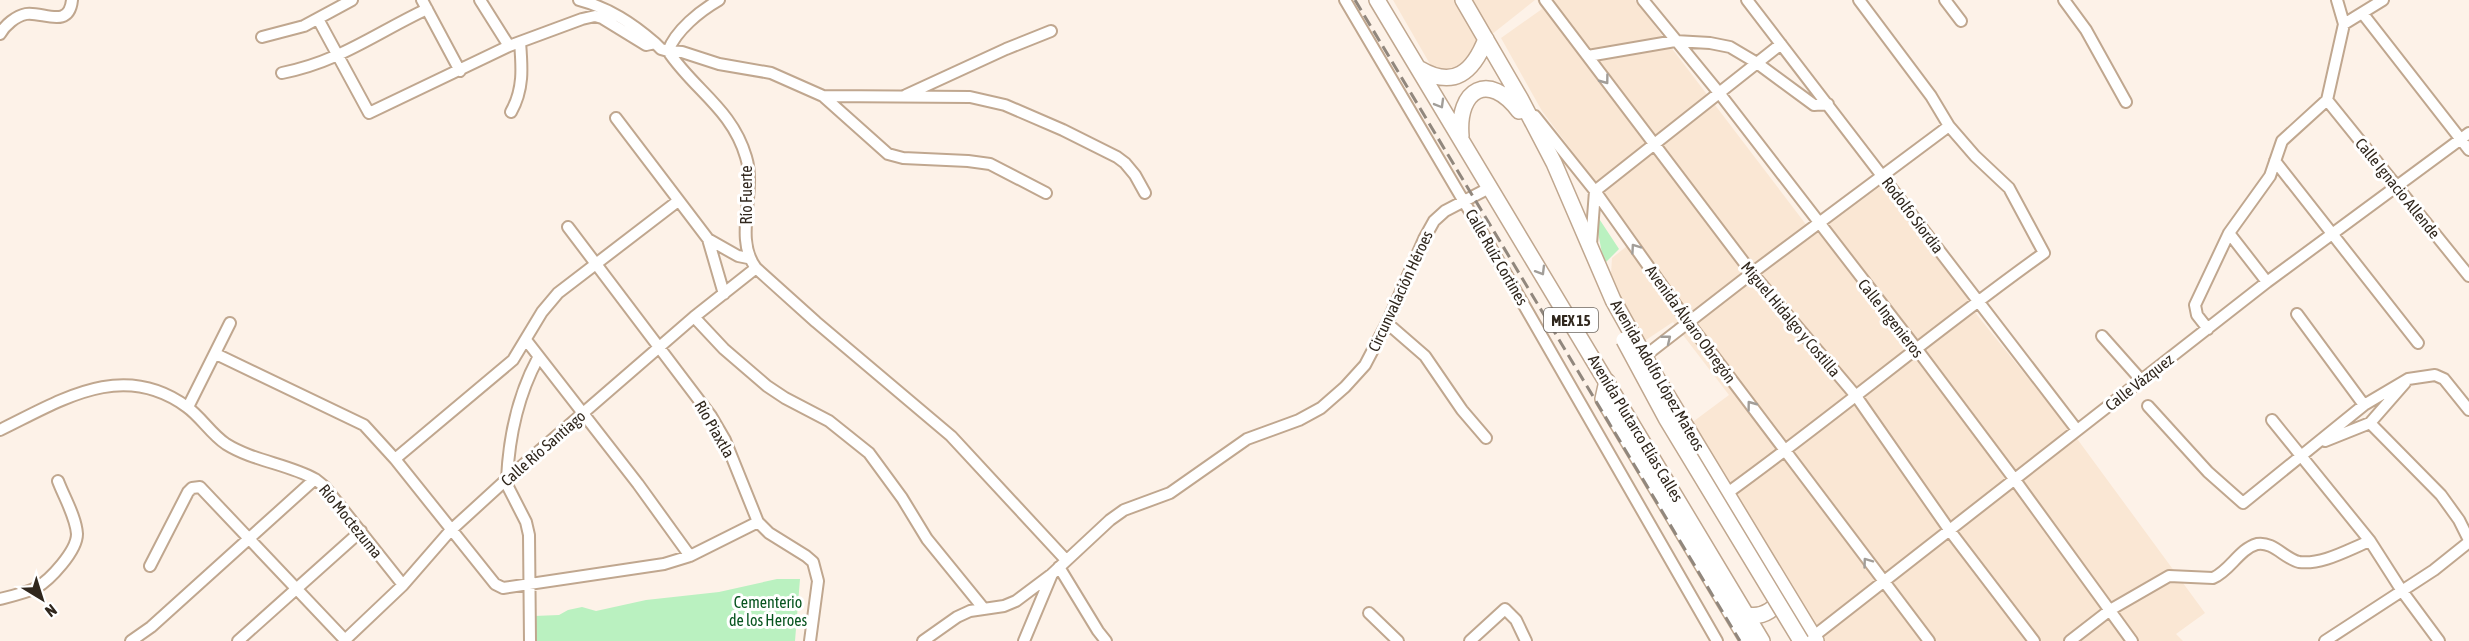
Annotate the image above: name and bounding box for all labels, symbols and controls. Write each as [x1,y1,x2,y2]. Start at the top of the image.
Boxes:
one-way arrow [1598,73,1609,84]
one-way arrow [1433,98,1445,108]
street label: Calle Ignacio Allende [2351,134,2444,242]
street label: Río Fuerte [737,166,755,224]
street label: Rodolfo Siordia [1879,174,1947,256]
street label: Calle Ruíz Cortines [1462,206,1532,309]
street label: Circunvalación Héroes [1364,227,1436,354]
one-way arrow [1631,244,1642,255]
street label: Miguel Hidalgo y Costilla [1737,258,1844,381]
street label: Avenida Álvaro Obregón [1641,262,1740,387]
one-way arrow [1534,265,1545,275]
street label: Calle Ingenieros [1854,275,1927,362]
street label: Avenida Adolfo López Mateos [1607,296,1709,454]
road number: MEX 15 [1544,308,1598,332]
one-way arrow [1660,336,1671,347]
street label: Calle Vázquez [2101,350,2177,415]
street label: Avenida Plutarco Elías Calles [1585,351,1687,505]
street label: Río Piaxtla [692,397,738,461]
one-way arrow [1747,400,1758,411]
street label: Calle Río Santiago [497,407,589,490]
street label: Río Moctezuma [316,480,386,562]
one-way arrow [1863,557,1874,568]
north arrow [12,569,72,629]
park label: Cementerio de los Heroes [729,593,807,629]
text: N [42,601,61,621]

